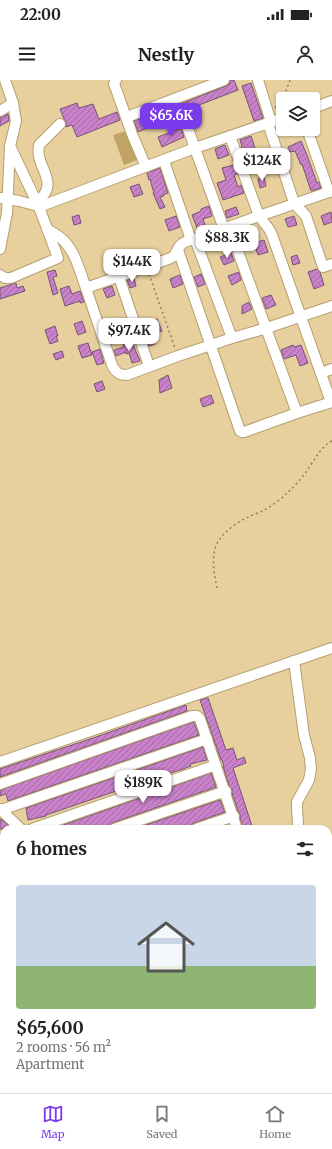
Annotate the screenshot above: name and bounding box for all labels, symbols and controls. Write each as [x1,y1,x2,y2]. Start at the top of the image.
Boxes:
text: 22:00 [20,5,61,24]
icon: menu [16,43,38,65]
text: Nestly [138,43,194,66]
icon: person [294,43,316,65]
map controls [276,92,320,136]
button: layers [276,92,320,136]
pin: $65.6K [138,103,204,137]
text: $65.6K [149,107,193,124]
pin: $124K [234,148,290,182]
text: $124K [242,152,282,169]
pin: $88.3K [194,225,260,259]
text: $88.3K [205,229,249,246]
pin: $144K [104,249,160,283]
text: $144K [112,253,152,270]
pin: $97.4K [96,318,162,352]
text: $97.4K [107,322,151,339]
pin: $189K [115,770,171,804]
text: $189K [124,774,162,791]
text: 6 homes [16,838,87,860]
icon: filters [294,838,316,860]
icon: home [130,911,202,983]
text: $65,600 [16,1017,84,1039]
text: 2 rooms · 56 m² [16,1039,111,1056]
text: Apartment [16,1056,84,1073]
tab: Map [41,1103,64,1141]
tab: Saved [146,1103,177,1141]
tab: Home [259,1103,291,1141]

